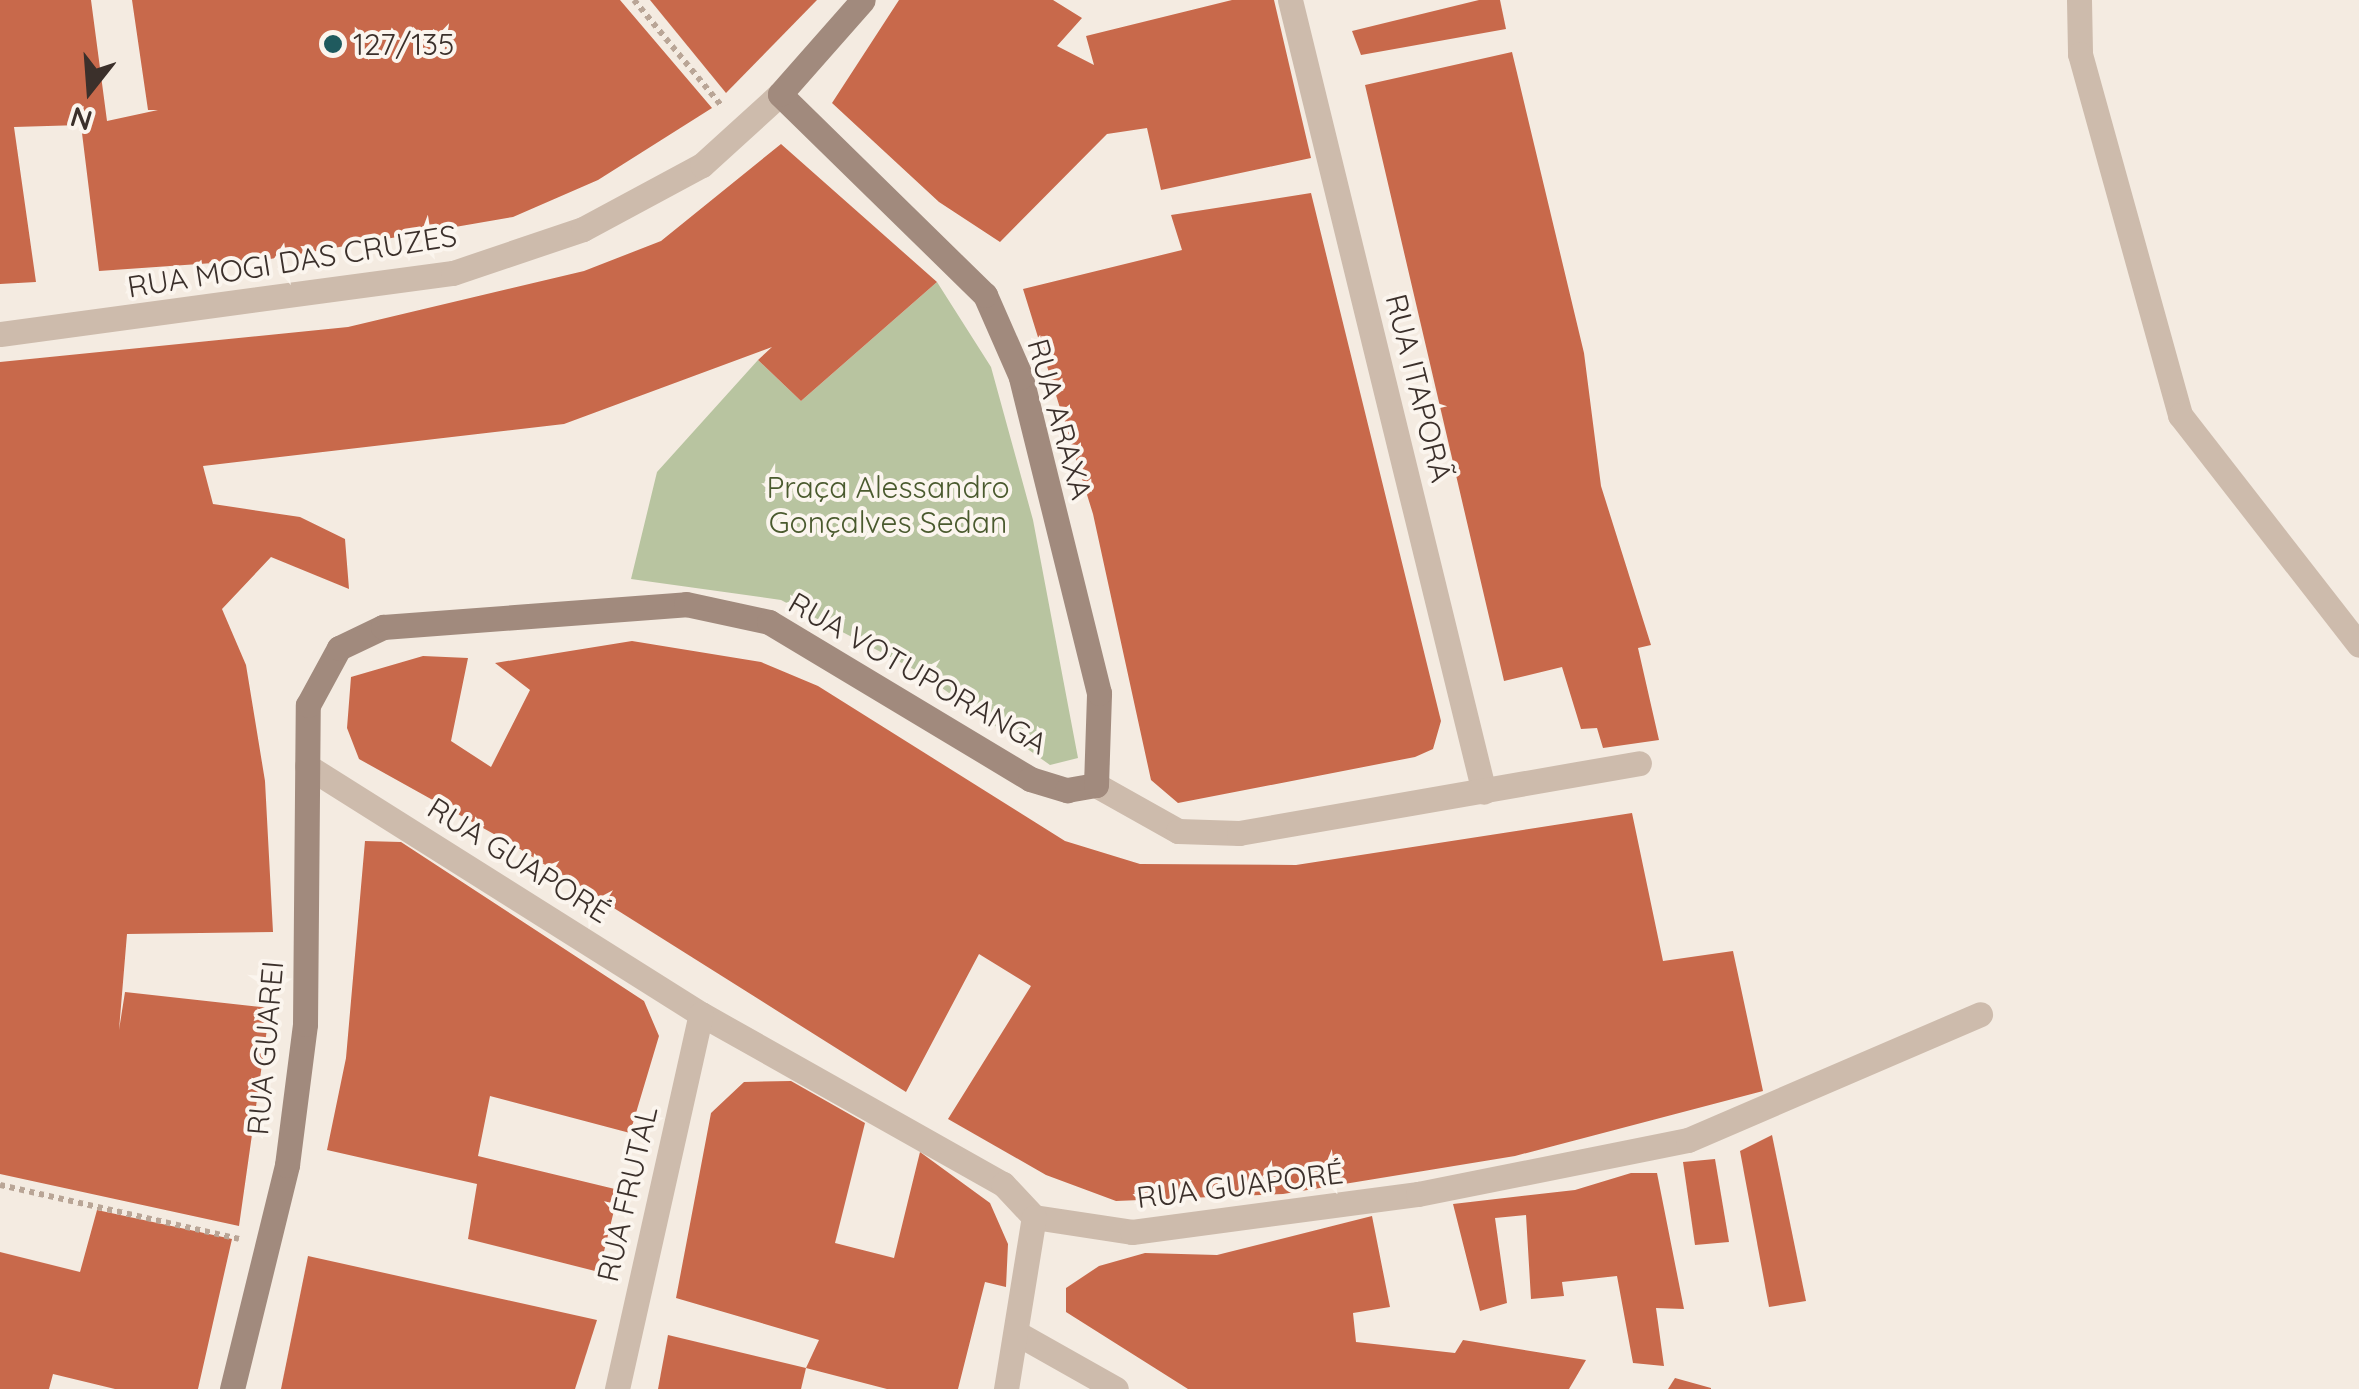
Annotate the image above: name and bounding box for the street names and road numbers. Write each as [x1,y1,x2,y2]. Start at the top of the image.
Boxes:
street label: RUA MOGI DAS CRUZES [125,217,459,305]
street label: RUA ITAPORÃ [1378,290,1460,486]
street label: RUA ARAXA [1020,335,1100,503]
street label: RUA VOTUPORANGA [782,584,1054,762]
street label: RUA GUAPORÉ [421,790,617,930]
street label: RUA GUAREI [239,959,291,1137]
street label: RUA FRUTAL [589,1103,665,1285]
street label: RUA GUAPORÉ [1135,1154,1345,1216]

